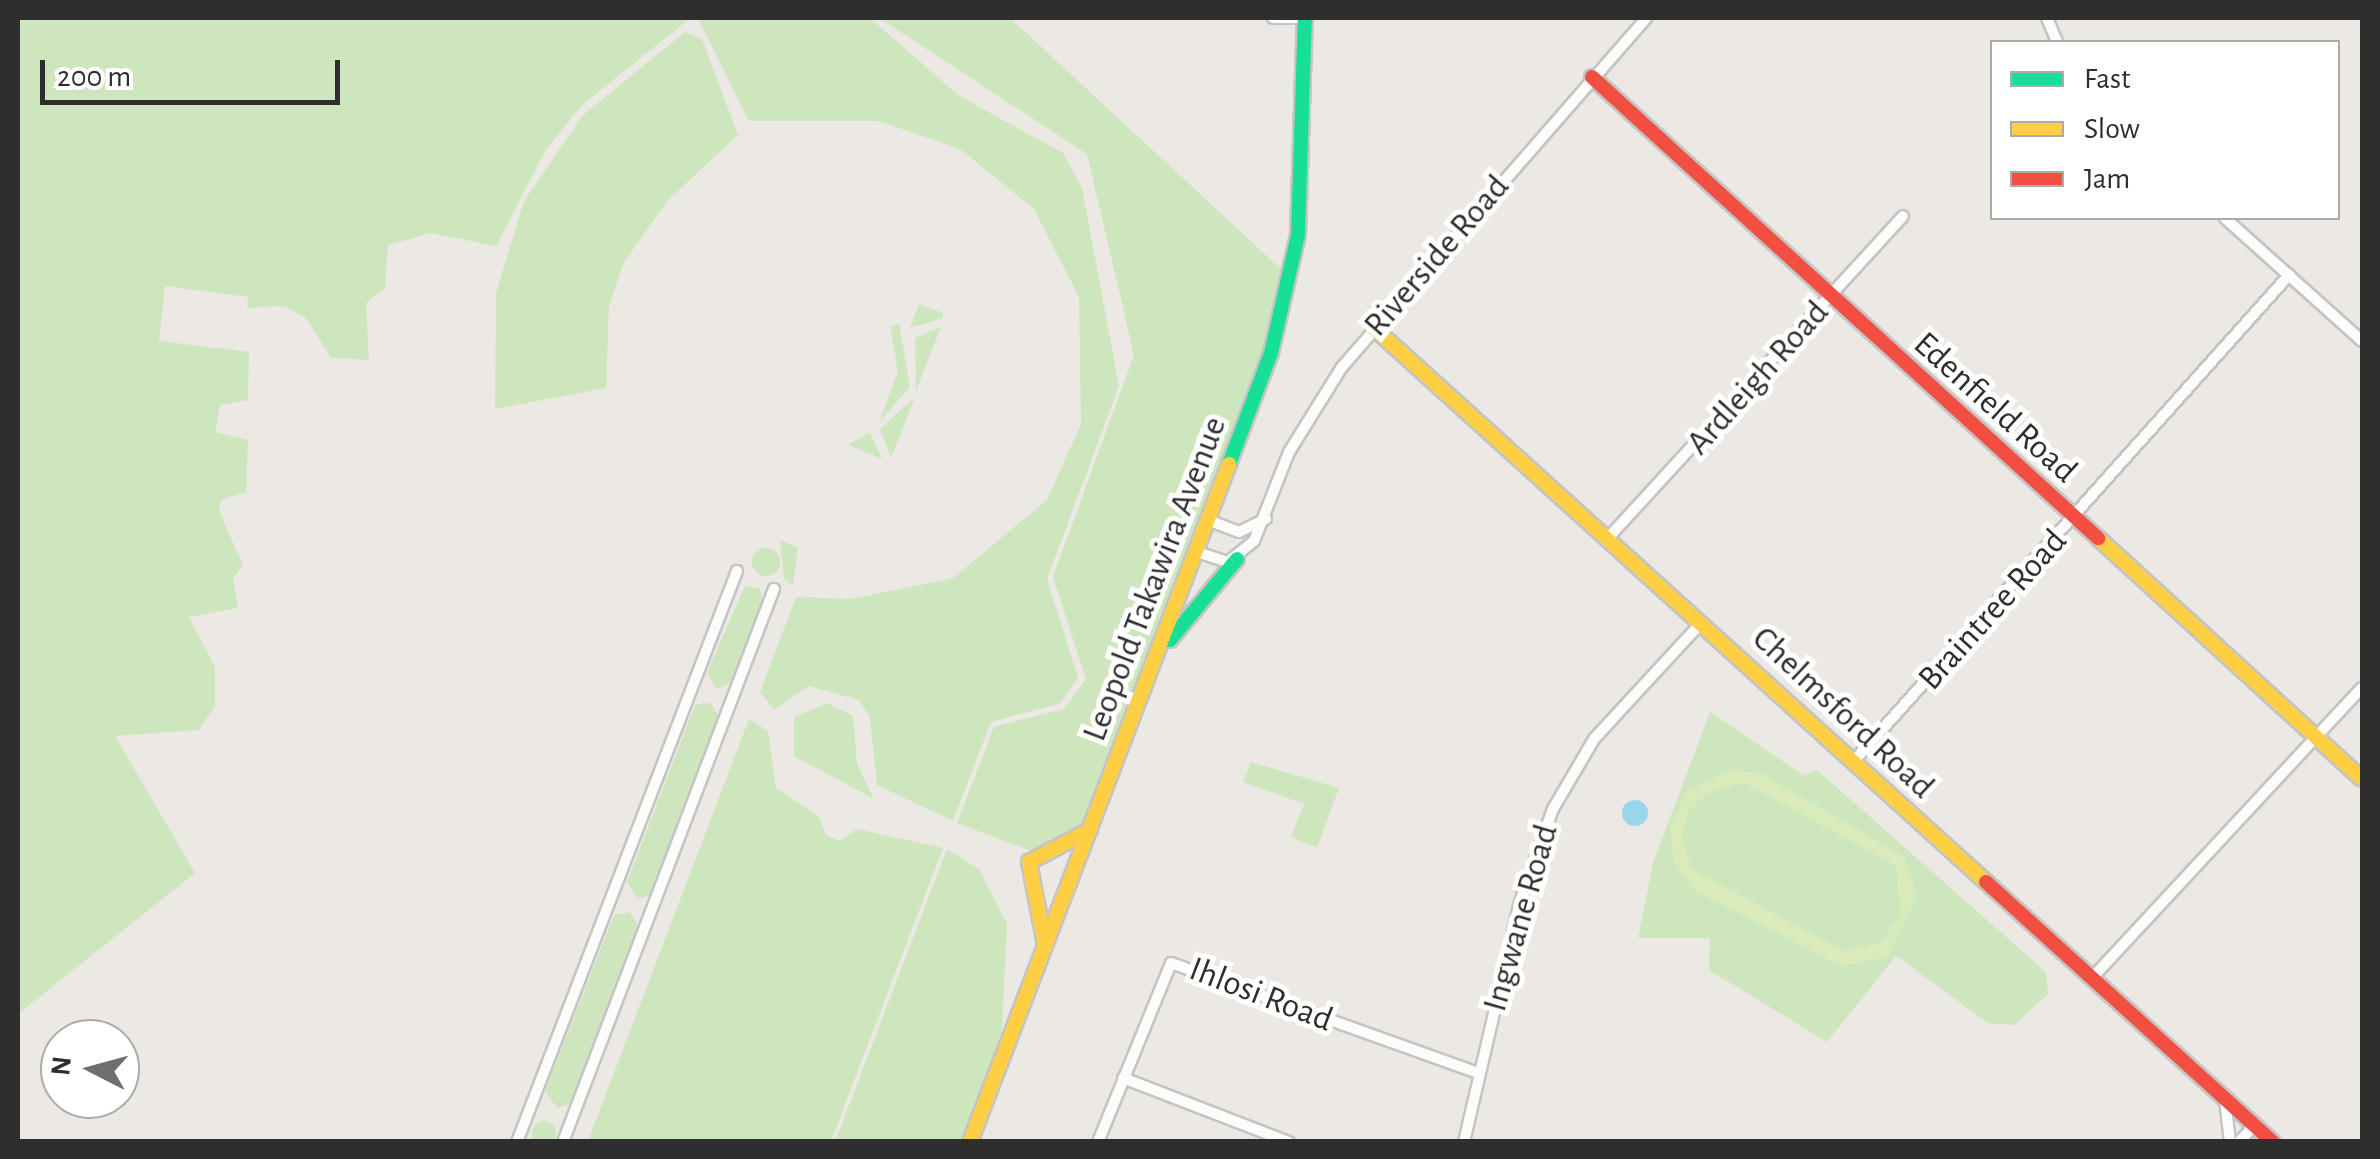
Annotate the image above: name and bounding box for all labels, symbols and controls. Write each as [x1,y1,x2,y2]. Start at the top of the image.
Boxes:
scale bar [45,40,345,102]
legend [1990,40,2340,220]
text: 200 m [57,62,131,92]
text: Fast [2084,64,2131,94]
text: Slow [2084,114,2140,144]
text: Jam [2084,164,2130,194]
street label: Riverside Road [1355,166,1519,346]
street label: Ardleigh Road [1678,292,1838,464]
street label: Edenfield Road [1905,324,2085,492]
street label: Leopold Takawira Avenue [1074,411,1236,747]
street label: Braintree Road [1910,521,2076,699]
street label: Chelmsford Road [1743,618,1943,808]
street label: Ingwane Road [1474,820,1568,1016]
street label: Ihlosi Road [1183,948,1339,1042]
north arrow [40,1019,140,1119]
text: N [47,1055,77,1077]

